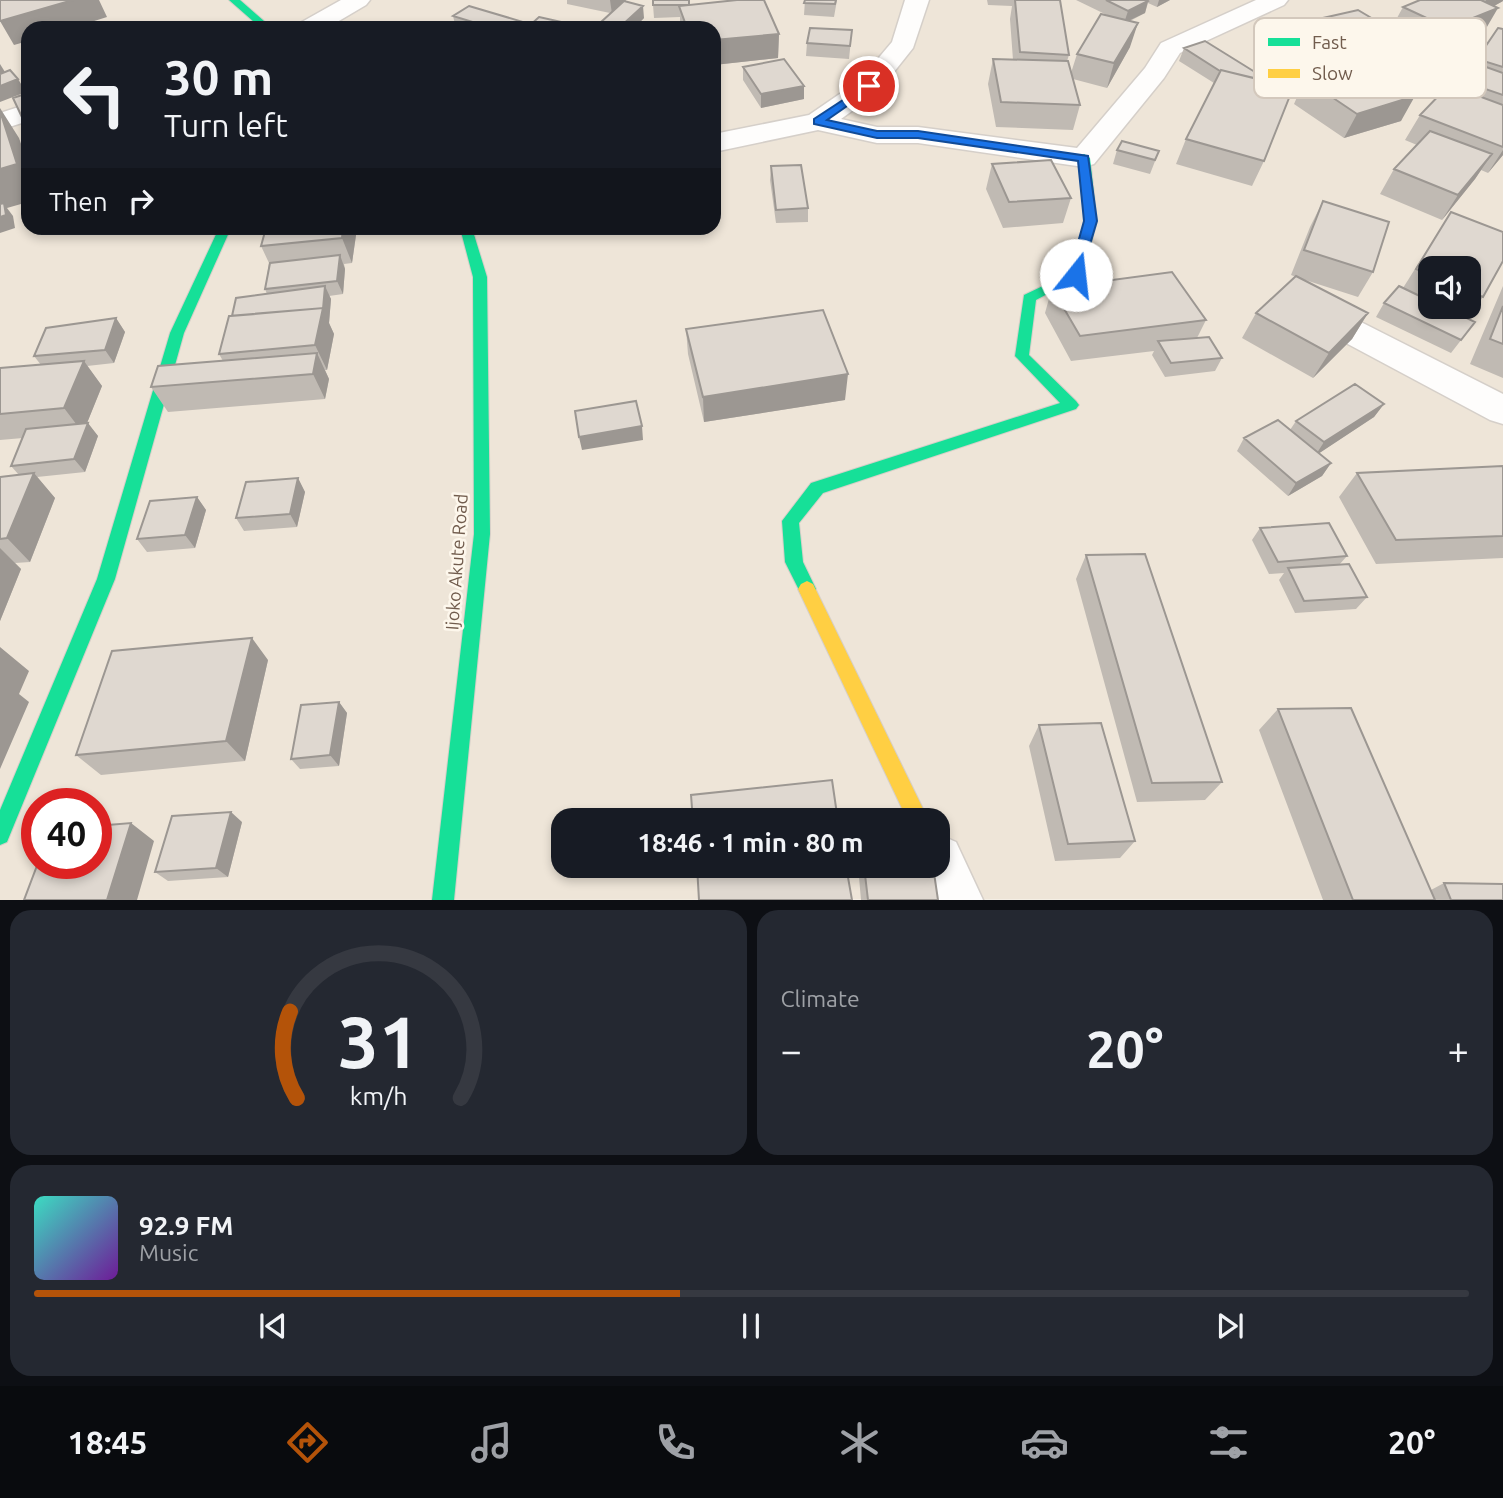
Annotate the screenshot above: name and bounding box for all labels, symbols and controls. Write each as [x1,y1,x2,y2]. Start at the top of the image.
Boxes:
legend [1254,18,1486,98]
text: Fast [1312,31,1347,53]
icon: left [49,49,140,140]
text: 30 m [164,49,273,104]
pin [839,56,899,116]
text: Slow [1312,62,1353,84]
icon: arrive [850,67,888,105]
text: Turn left [164,107,288,143]
icon: right [122,182,160,220]
text: Then [49,187,108,216]
position arrow [1039,238,1113,312]
map controls [1418,256,1481,319]
button: sound [1418,256,1481,319]
street label: Ijoko Akute Road [441,493,471,631]
speed limit sign: 40 [21,788,112,879]
text: 18:46 · 1 min · 80 m [637,828,864,857]
text: Climate [781,986,860,1011]
text: 31 [337,1001,419,1083]
text: 20° [1086,1020,1163,1078]
text: − [781,1029,802,1071]
text: + [1448,1029,1469,1071]
text: km/h [349,1082,407,1110]
text: 92.9 FM [139,1211,233,1240]
text: Music [139,1240,198,1265]
icon: previous [254,1307,292,1345]
icon: pause [732,1307,770,1345]
icon: next [1211,1307,1249,1345]
icon: directions [283,1418,332,1467]
icon: music [467,1418,516,1467]
icon: phone [651,1418,700,1467]
icon: climate [835,1418,884,1467]
icon: car [1020,1418,1069,1467]
icon: filters [1204,1418,1253,1467]
text: 18:45 [68,1424,148,1460]
text: 20° [1388,1424,1435,1460]

